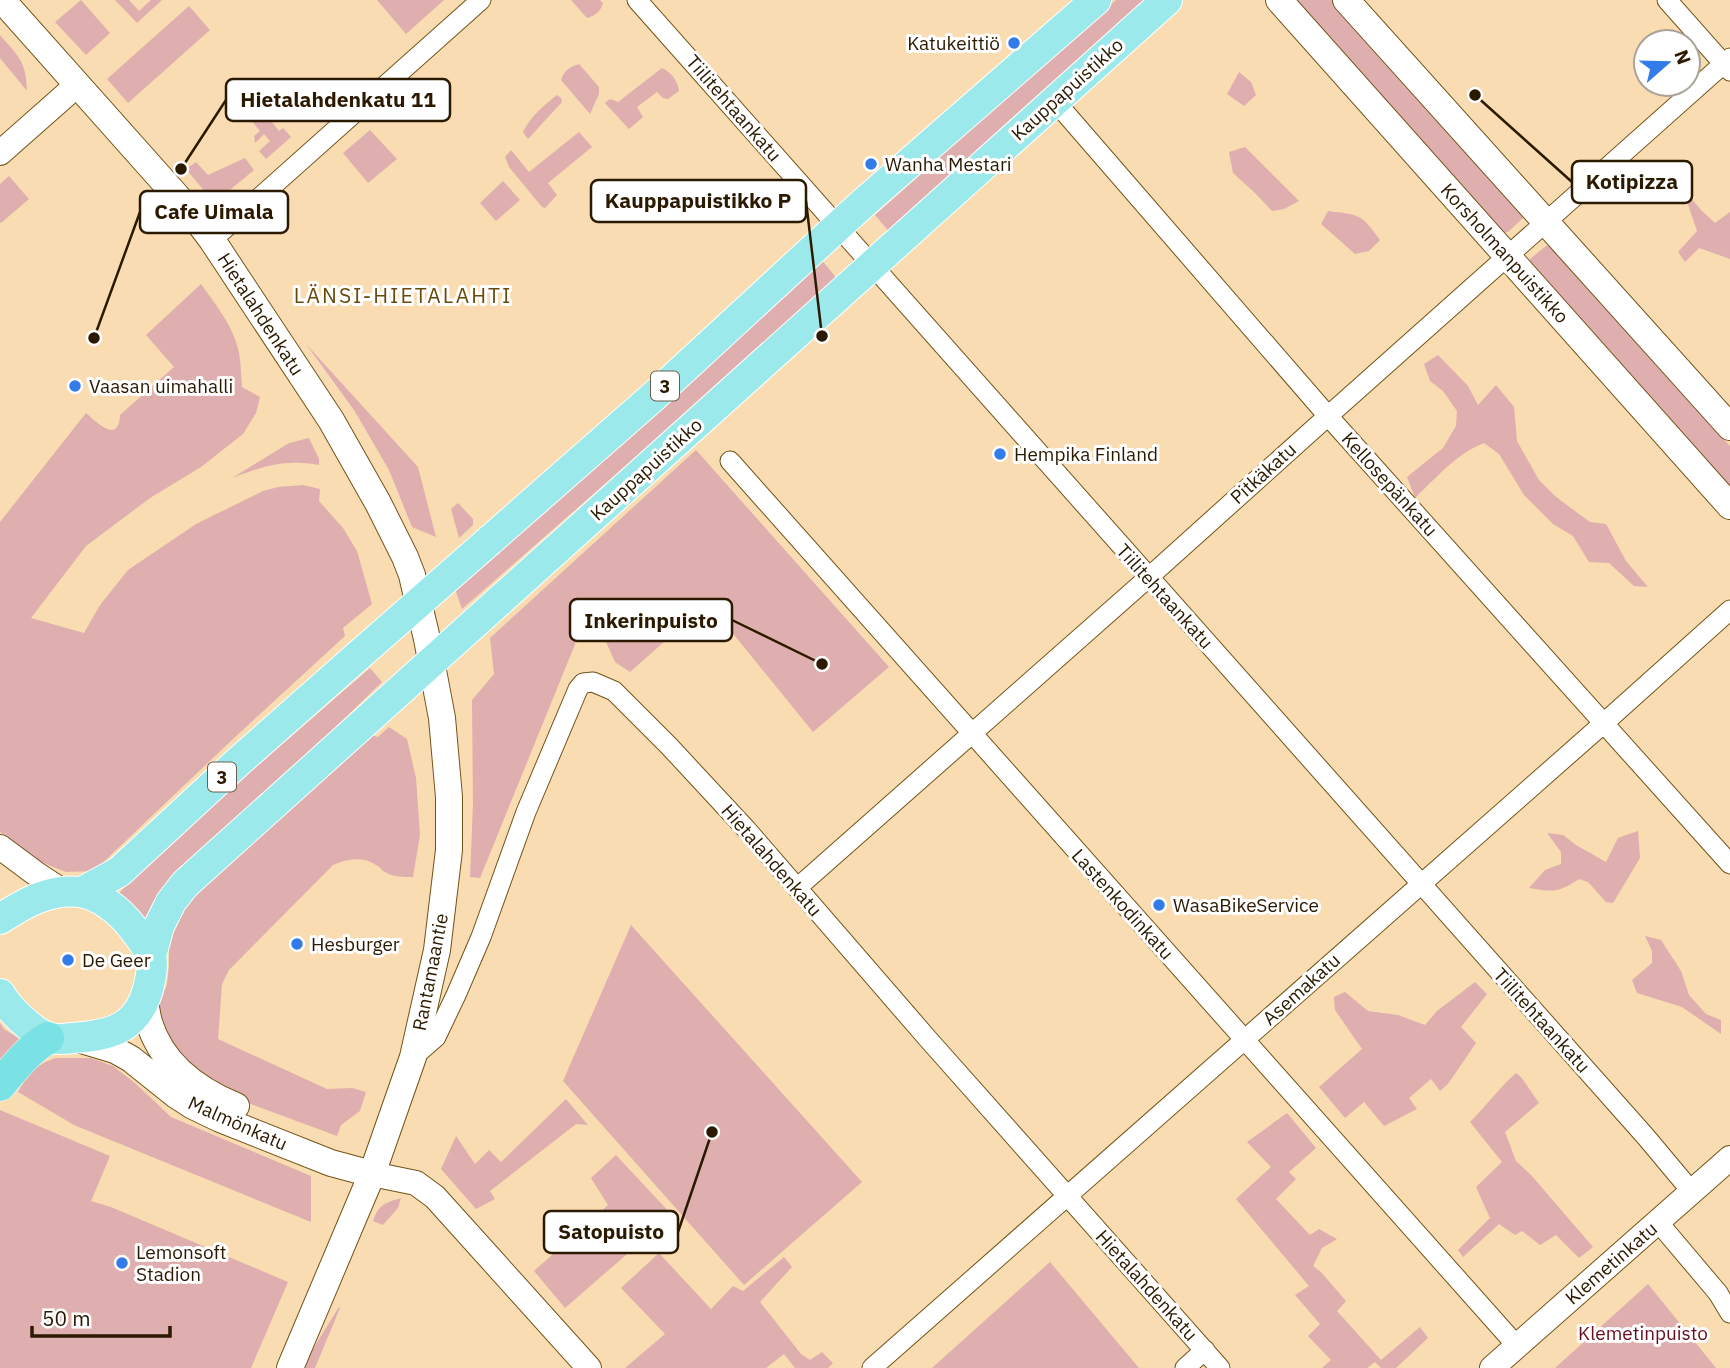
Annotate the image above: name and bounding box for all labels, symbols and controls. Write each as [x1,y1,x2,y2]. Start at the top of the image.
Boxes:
north arrow [1632,28,1702,98]
place label: Katukeittiö [907,31,1000,55]
street label: Kauppapuistikko [1006,32,1128,146]
marker: Katukeittiö [1006,35,1022,51]
text: N [1669,47,1697,68]
street label: Tiilitehtaankatu [681,50,787,166]
callout: Hietalahdenkatu 11 [226,79,450,121]
text: Hietalahdenkatu 11 [240,85,436,113]
place label: Wanha Mestari [885,152,1012,176]
marker: Wanha Mestari [863,156,879,172]
callout: Kotipizza [1572,161,1692,203]
text: Kotipizza [1586,167,1678,195]
street label: Korsholmanpuistikko [1436,178,1574,328]
callout: Kauppapuistikko P [591,180,806,222]
text: Kauppapuistikko P [605,186,791,214]
callout: Cafe Uimala [140,191,288,233]
text: Cafe Uimala [154,197,274,225]
street label: Hietalahdenkatu [212,248,310,380]
district label: LÄNSI-HIETALAHTI [294,281,512,309]
road number: 3 [651,372,679,400]
place label: Vaasan uimahalli [89,374,233,398]
marker: Vaasan uimahalli [67,378,83,394]
street label: Kauppapuistikko [585,412,707,526]
street label: Kellosepänkatu [1337,427,1443,541]
street label: Pitkäkatu [1225,437,1301,509]
place label: Hempika Finland [1014,442,1158,466]
marker: Hempika Finland [992,446,1008,462]
street label: Tiilitehtaankatu [1111,538,1219,654]
callout: Inkerinpuisto [570,599,732,641]
text: Inkerinpuisto [584,606,718,634]
road number: 3 [208,762,236,792]
street label: Hietalahdenkatu [717,799,827,921]
street label: Lastenkodinkatu [1067,844,1179,964]
place label: WasaBikeService [1173,893,1319,917]
marker: WasaBikeService [1151,897,1167,913]
street label: Rantamaantie [407,911,453,1033]
place label: Hesburger [311,932,400,956]
marker: Hesburger [289,936,305,952]
place label: De Geer [82,948,151,972]
street label: Asemakatu [1257,948,1345,1030]
marker: De Geer [60,952,76,968]
street label: Tiilitehtaankatu [1488,962,1596,1078]
street label: Malmönkatu [185,1090,291,1156]
callout: Satopuisto [544,1211,678,1253]
street label: Klemetinkatu [1560,1216,1662,1310]
text: Satopuisto [558,1217,664,1245]
street label: Hietalahdenkatu [1091,1224,1203,1346]
place label: Lemonsoft Stadion [136,1240,226,1286]
marker: Lemonsoft Stadion [114,1255,130,1271]
scale bar [32,1294,170,1338]
text: 50 m [42,1304,91,1332]
park label: Klemetinpuisto [1578,1321,1708,1345]

